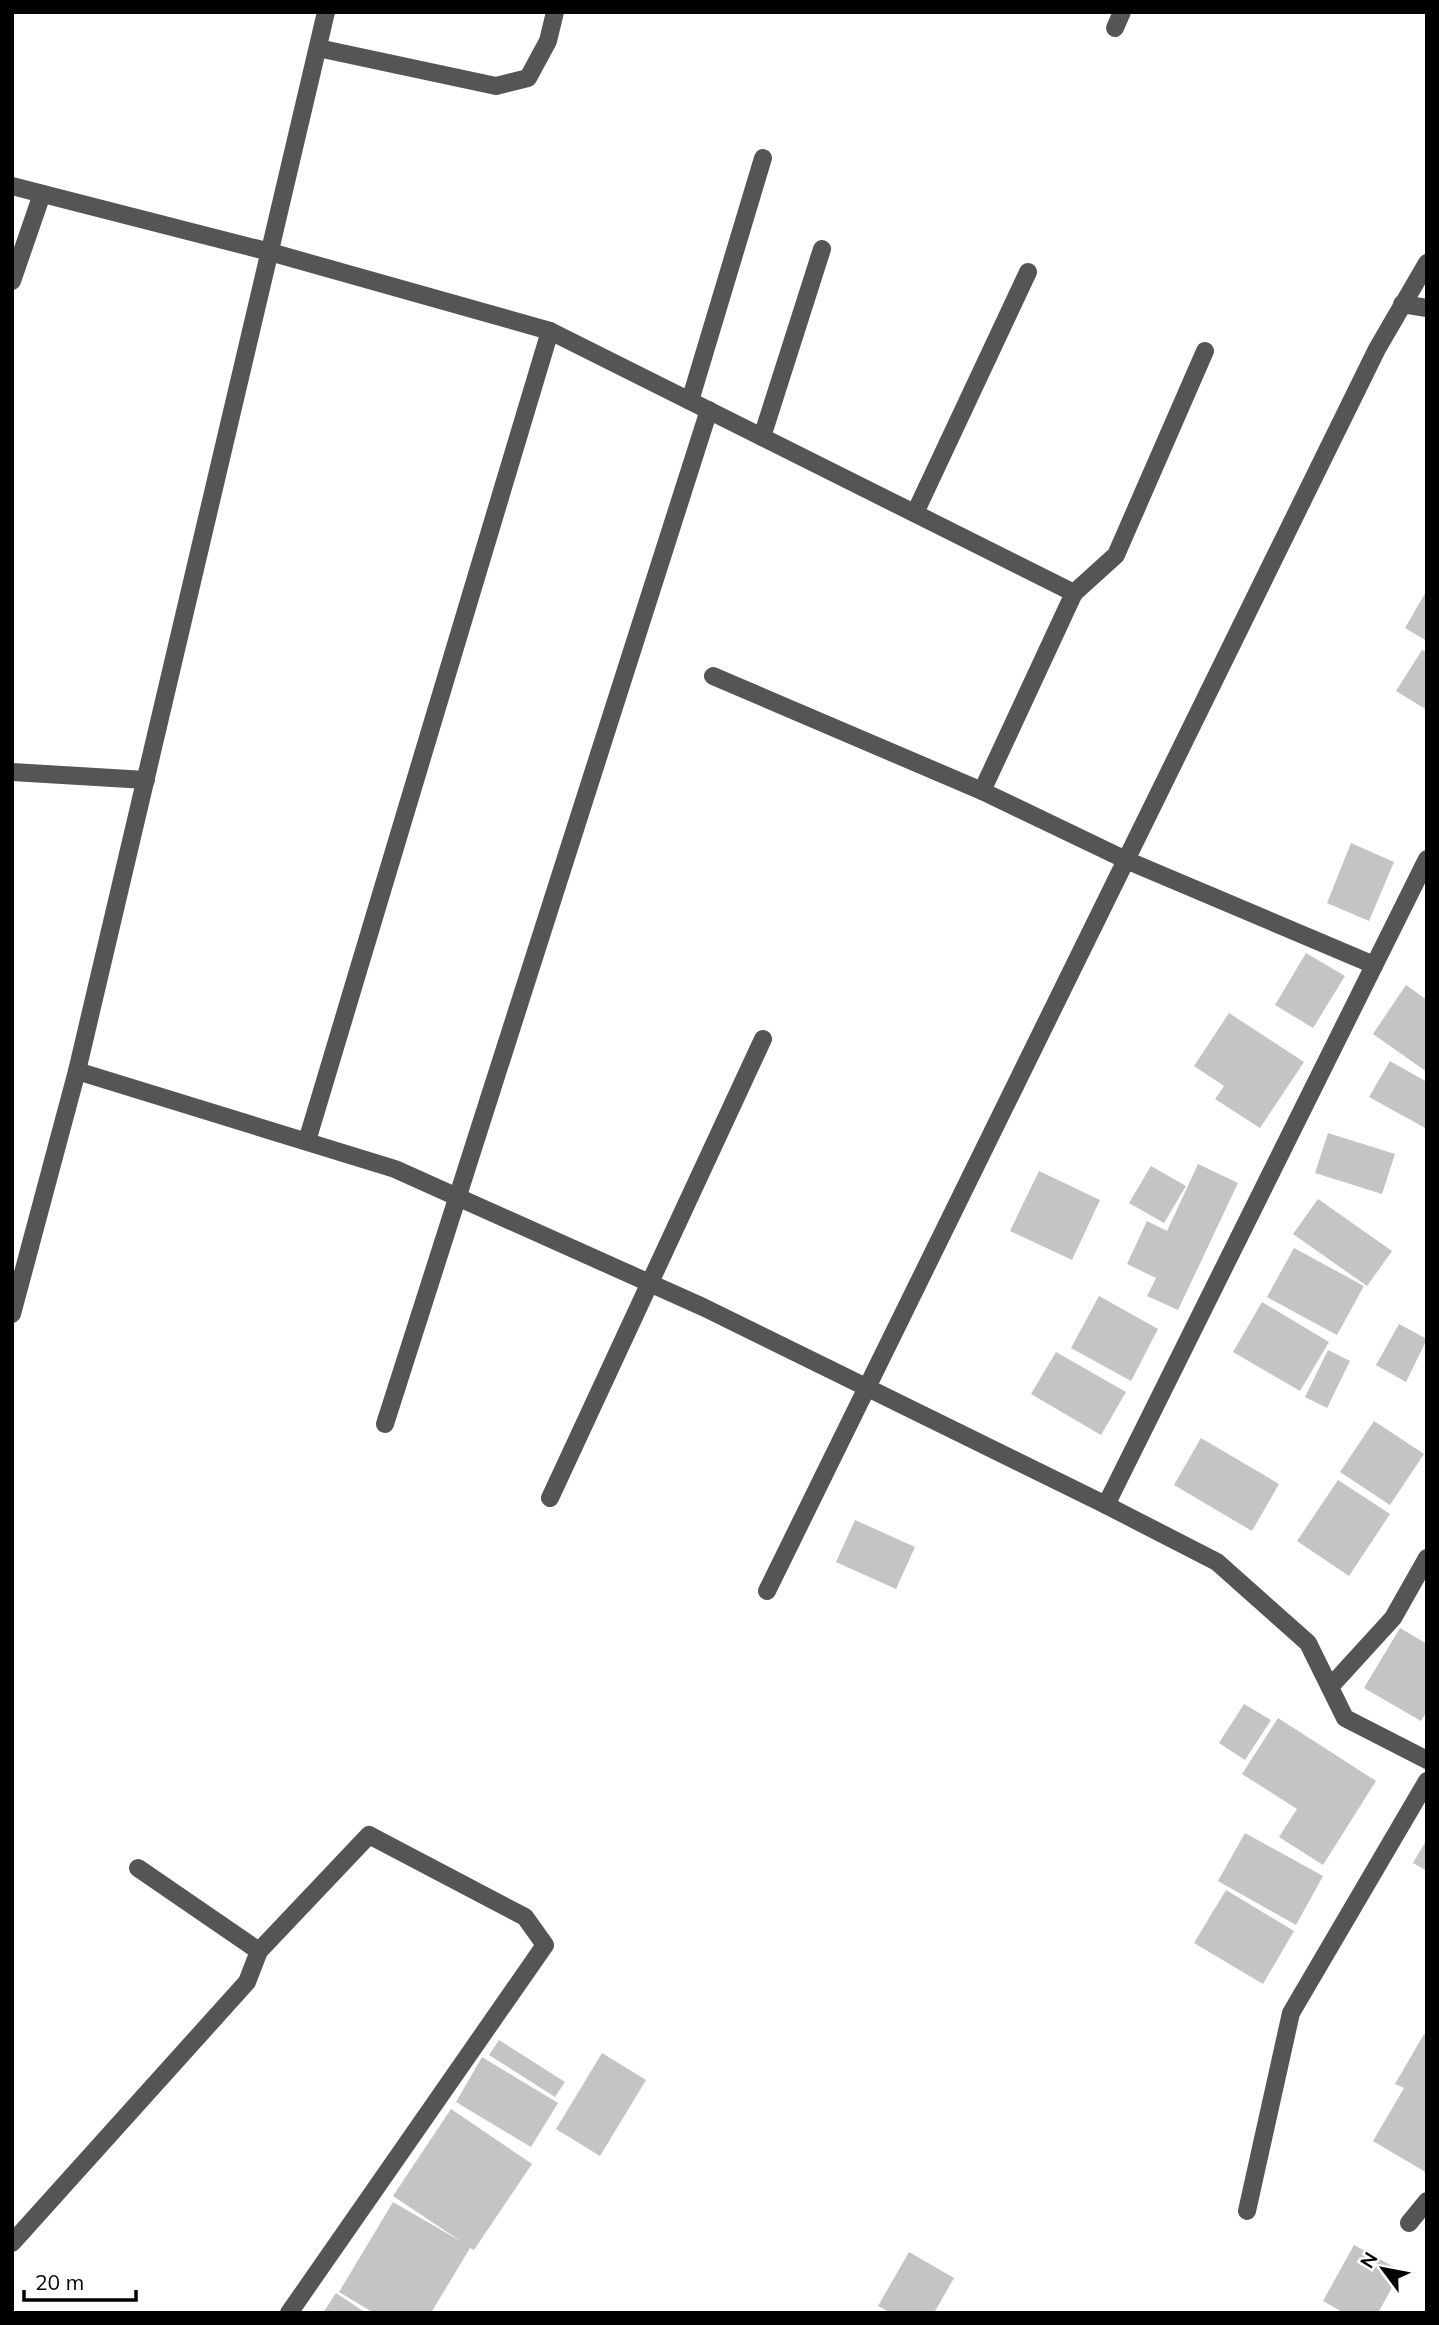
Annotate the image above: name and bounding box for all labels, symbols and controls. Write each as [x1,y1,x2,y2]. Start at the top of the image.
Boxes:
north arrow [1348,2234,1418,2304]
text: N [1355,2248,1383,2272]
scale bar [24,2258,136,2302]
text: 20 m [35,2269,84,2295]

